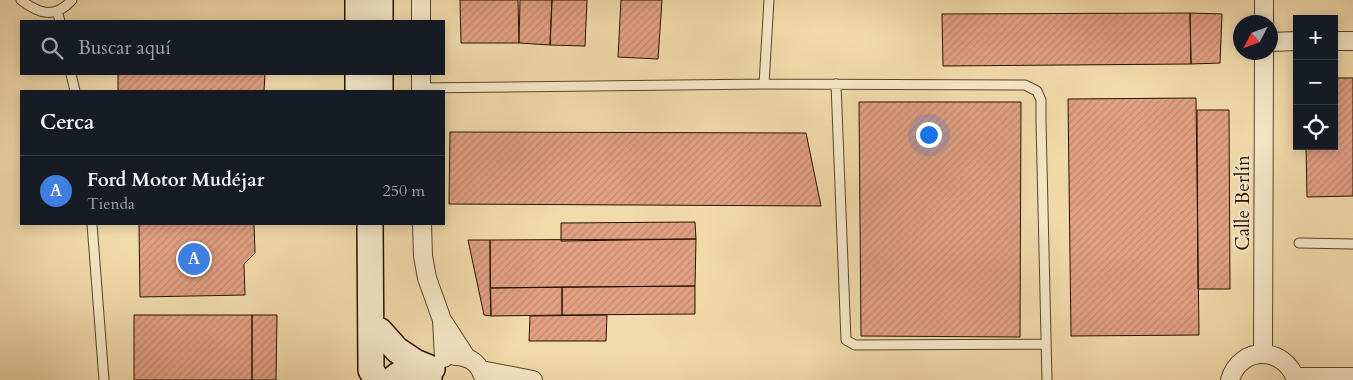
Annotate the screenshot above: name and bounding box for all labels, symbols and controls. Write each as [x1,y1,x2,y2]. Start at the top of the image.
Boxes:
north arrow [1233,15,1278,60]
map controls [1293,15,1338,150]
button: + [1293,15,1338,60]
search box [20,20,445,75]
icon: search [38,34,66,62]
text: Buscar aquí [78,35,171,61]
button: − [1293,60,1338,105]
button: locate [1293,105,1338,150]
text: Cerca [40,108,94,137]
your location [916,122,942,148]
street label: Calle Berlín [1230,155,1256,251]
text: Ford Motor Mudéjar [87,167,264,193]
text: A [50,180,62,202]
text: 250 m [383,180,425,202]
text: Tienda [87,193,135,215]
pin: A [178,240,210,278]

